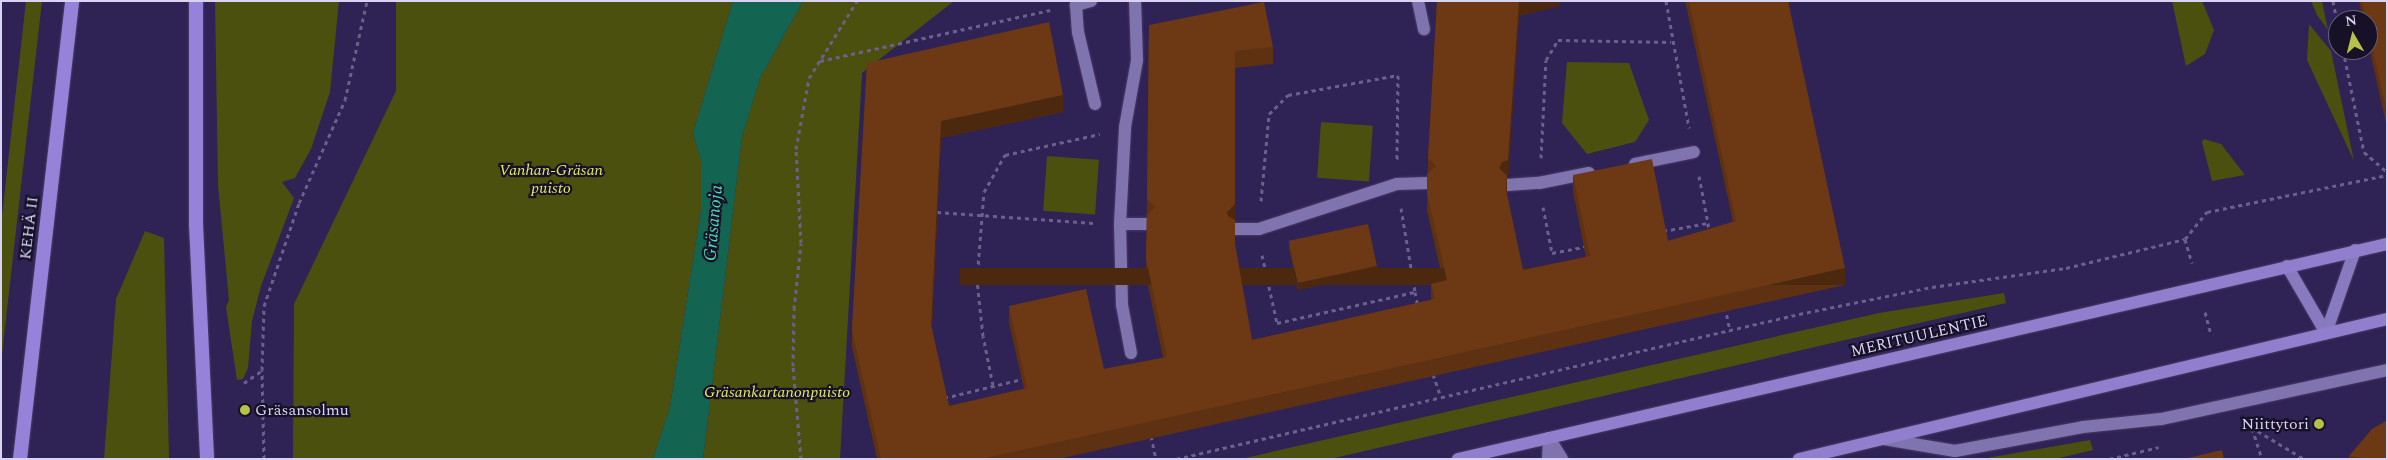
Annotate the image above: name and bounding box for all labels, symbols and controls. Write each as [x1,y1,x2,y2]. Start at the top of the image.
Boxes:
text: N [2344,9,2358,32]
north arrow [2328,10,2378,60]
park label: Vanhan-Gräsan puisto [499,160,603,198]
water label: Gräsanoja [700,184,728,262]
street label: KEHÄ II [16,195,42,261]
street label: MERITUULENTIE [1849,311,1989,361]
park label: Gräsankartanonpuisto [704,382,850,402]
place label: Gräsansolmu [255,400,349,420]
marker: Gräsansolmu [239,404,251,416]
place label: Niittytori [2242,414,2309,434]
marker: Niittytori [2313,418,2325,430]

